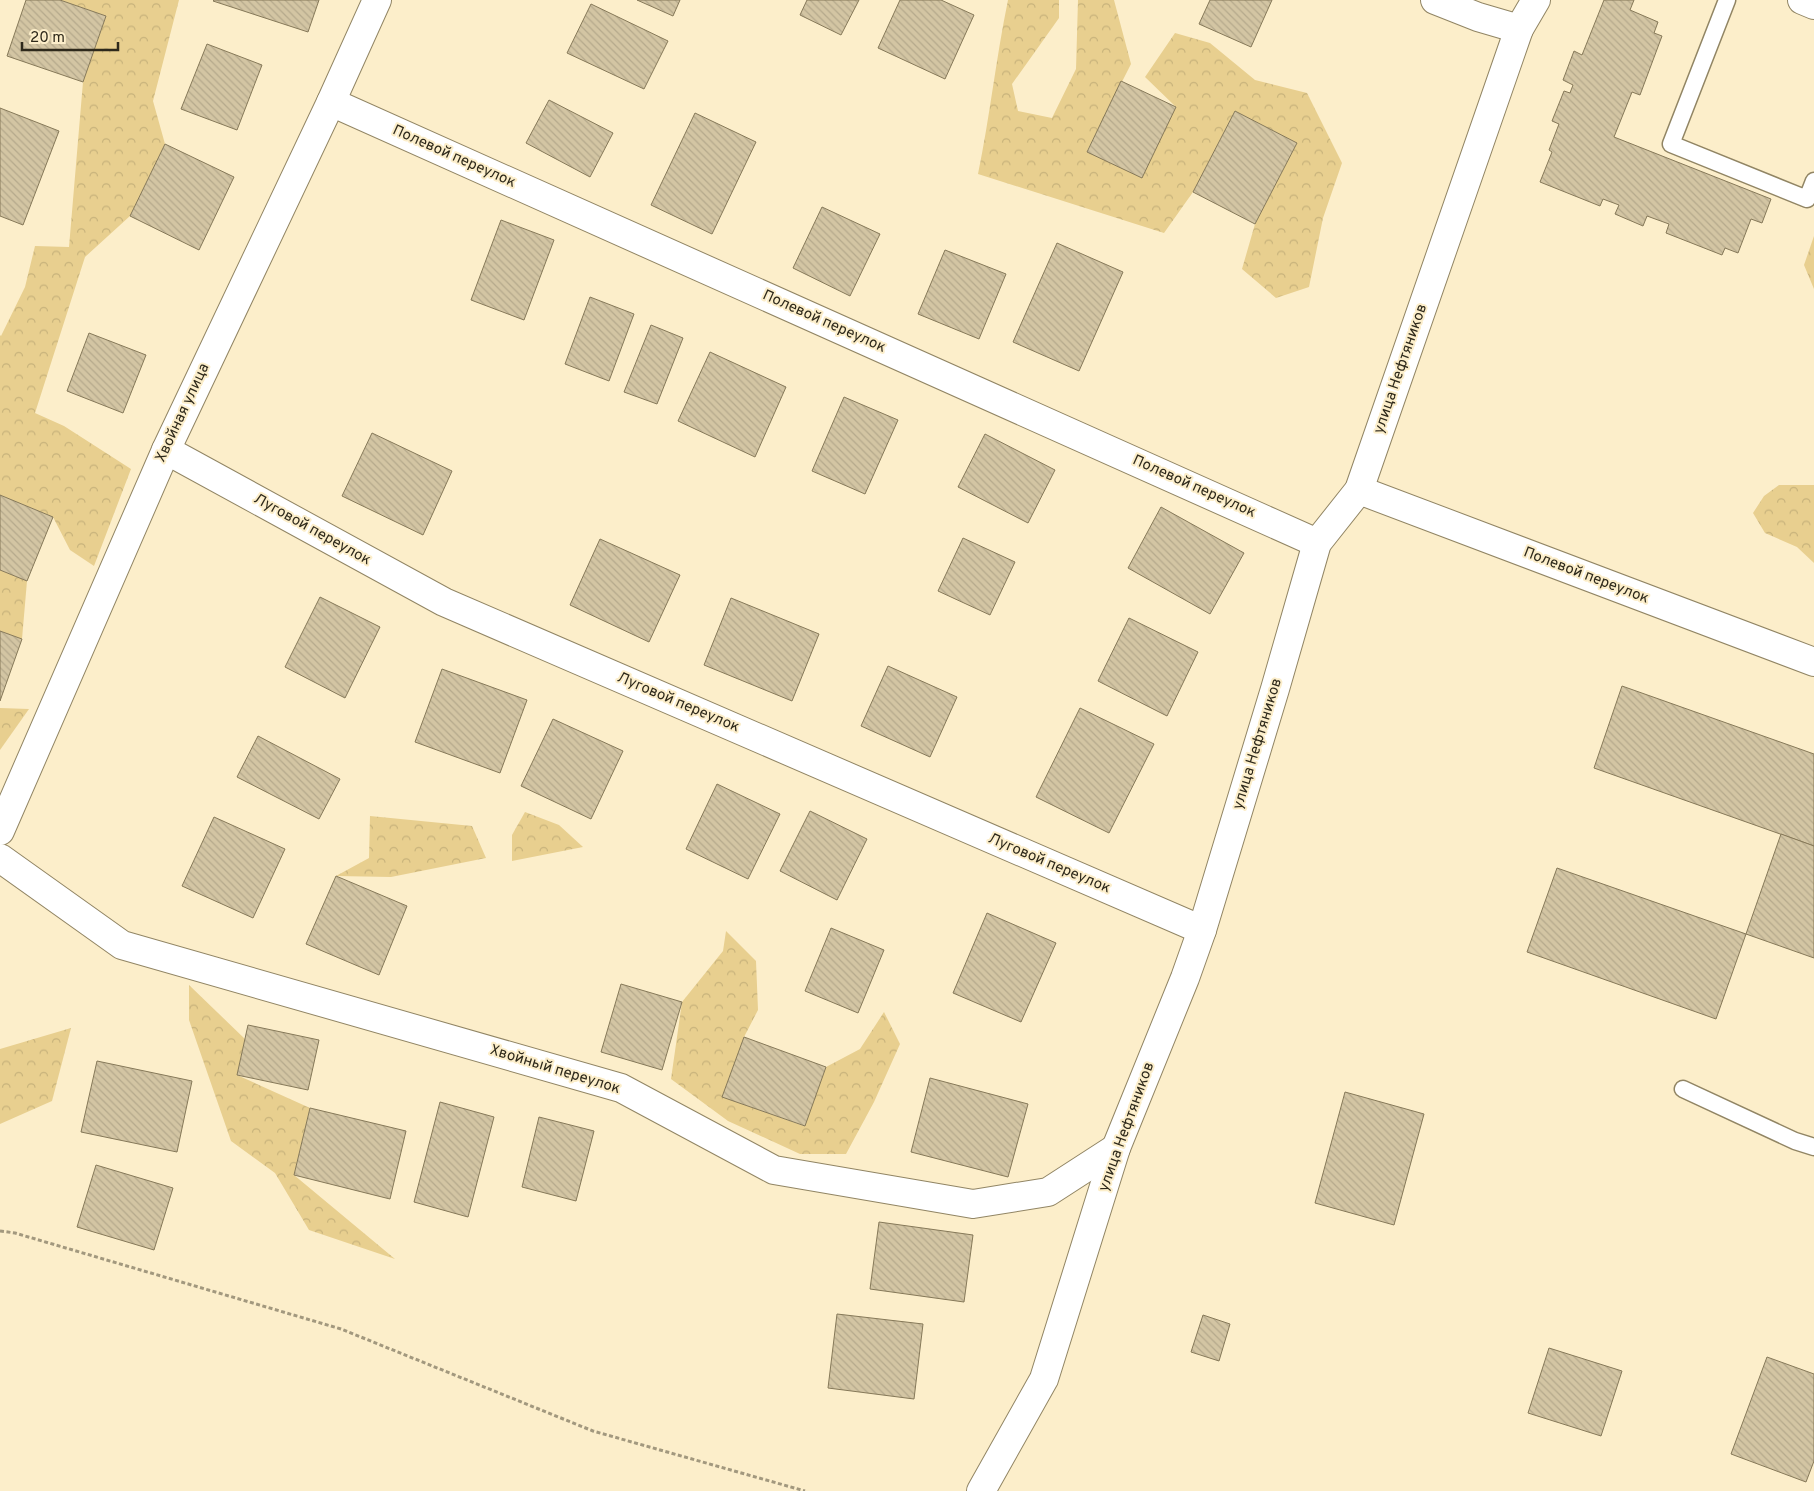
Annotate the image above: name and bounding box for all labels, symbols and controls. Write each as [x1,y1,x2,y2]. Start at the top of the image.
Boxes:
scale bar [22,20,119,52]
text: 20 m [30,29,65,48]
street label: Полевой переулок [389,121,519,193]
street label: Полевой переулок [759,286,889,358]
street label: улица Нефтяников [1370,302,1432,436]
street label: Хвойная улица [152,361,214,465]
street label: Полевой переулок [1129,451,1259,523]
street label: Луговой переулок [250,490,374,570]
street label: Полевой переулок [1520,543,1652,609]
street label: Луговой переулок [614,669,742,737]
street label: улица Нефтяников [1229,676,1287,812]
street label: Луговой переулок [985,830,1113,898]
street label: Хвойный переулок [487,1041,623,1099]
street label: улица Нефтяников [1095,1060,1159,1194]

